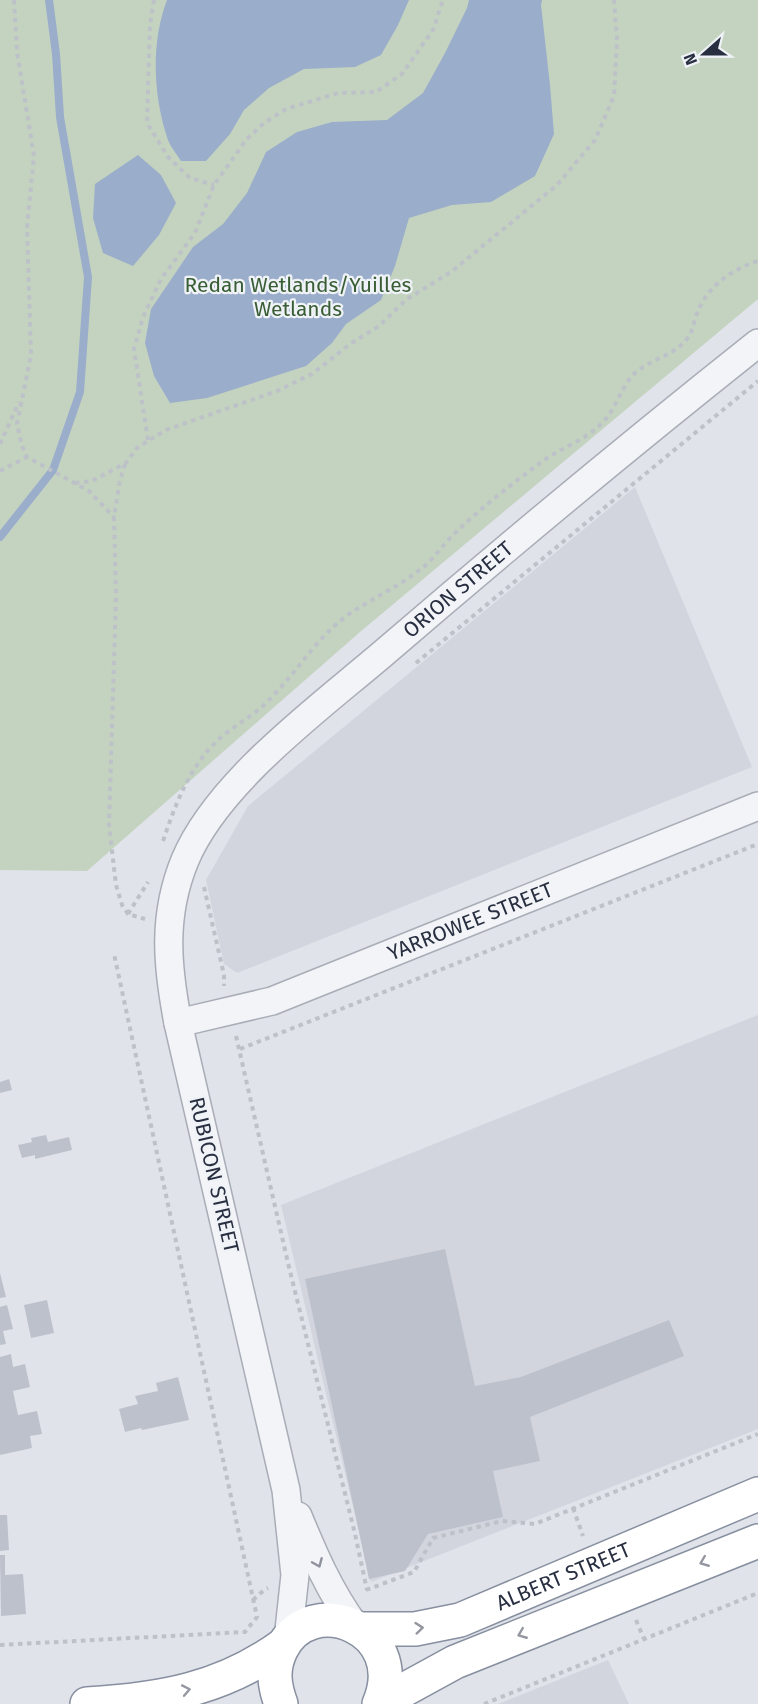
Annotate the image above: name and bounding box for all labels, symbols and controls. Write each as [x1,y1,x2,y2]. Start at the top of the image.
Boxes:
north arrow [674,24,734,84]
text: N [680,51,701,68]
park label: Redan Wetlands/Yuilles Wetlands [185,272,412,322]
street label: ORION STREET [398,536,518,643]
street label: YARROWEE STREET [384,877,557,966]
street label: RUBICON STREET [183,1095,245,1256]
street label: ALBERT STREET [492,1536,634,1616]
one-way arrow [699,1555,710,1567]
one-way arrow [311,1557,323,1568]
one-way arrow [414,1622,423,1635]
one-way arrow [518,1627,529,1639]
one-way arrow [181,1685,191,1698]

